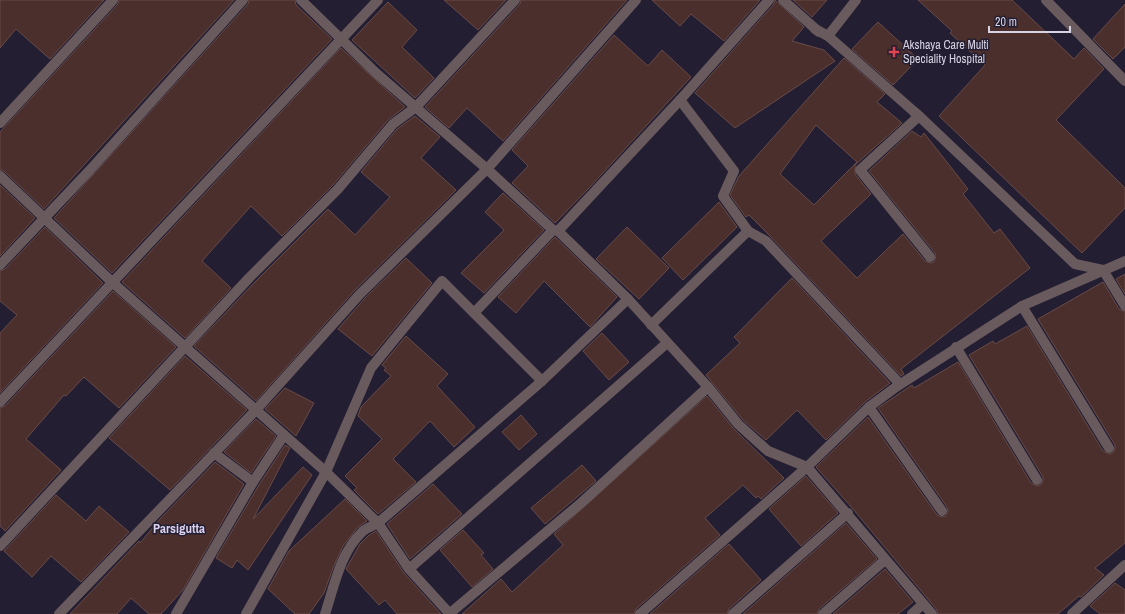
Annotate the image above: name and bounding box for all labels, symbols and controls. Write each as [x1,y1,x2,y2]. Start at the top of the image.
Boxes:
scale bar [989,8,1070,34]
text: 20 m [995,14,1017,30]
place label: Akshaya Care Multi Speciality Hospital [902,37,989,67]
marker: Akshaya Care Multi Speciality Hospital [888,46,900,58]
district label: Parsigutta [153,520,205,537]

